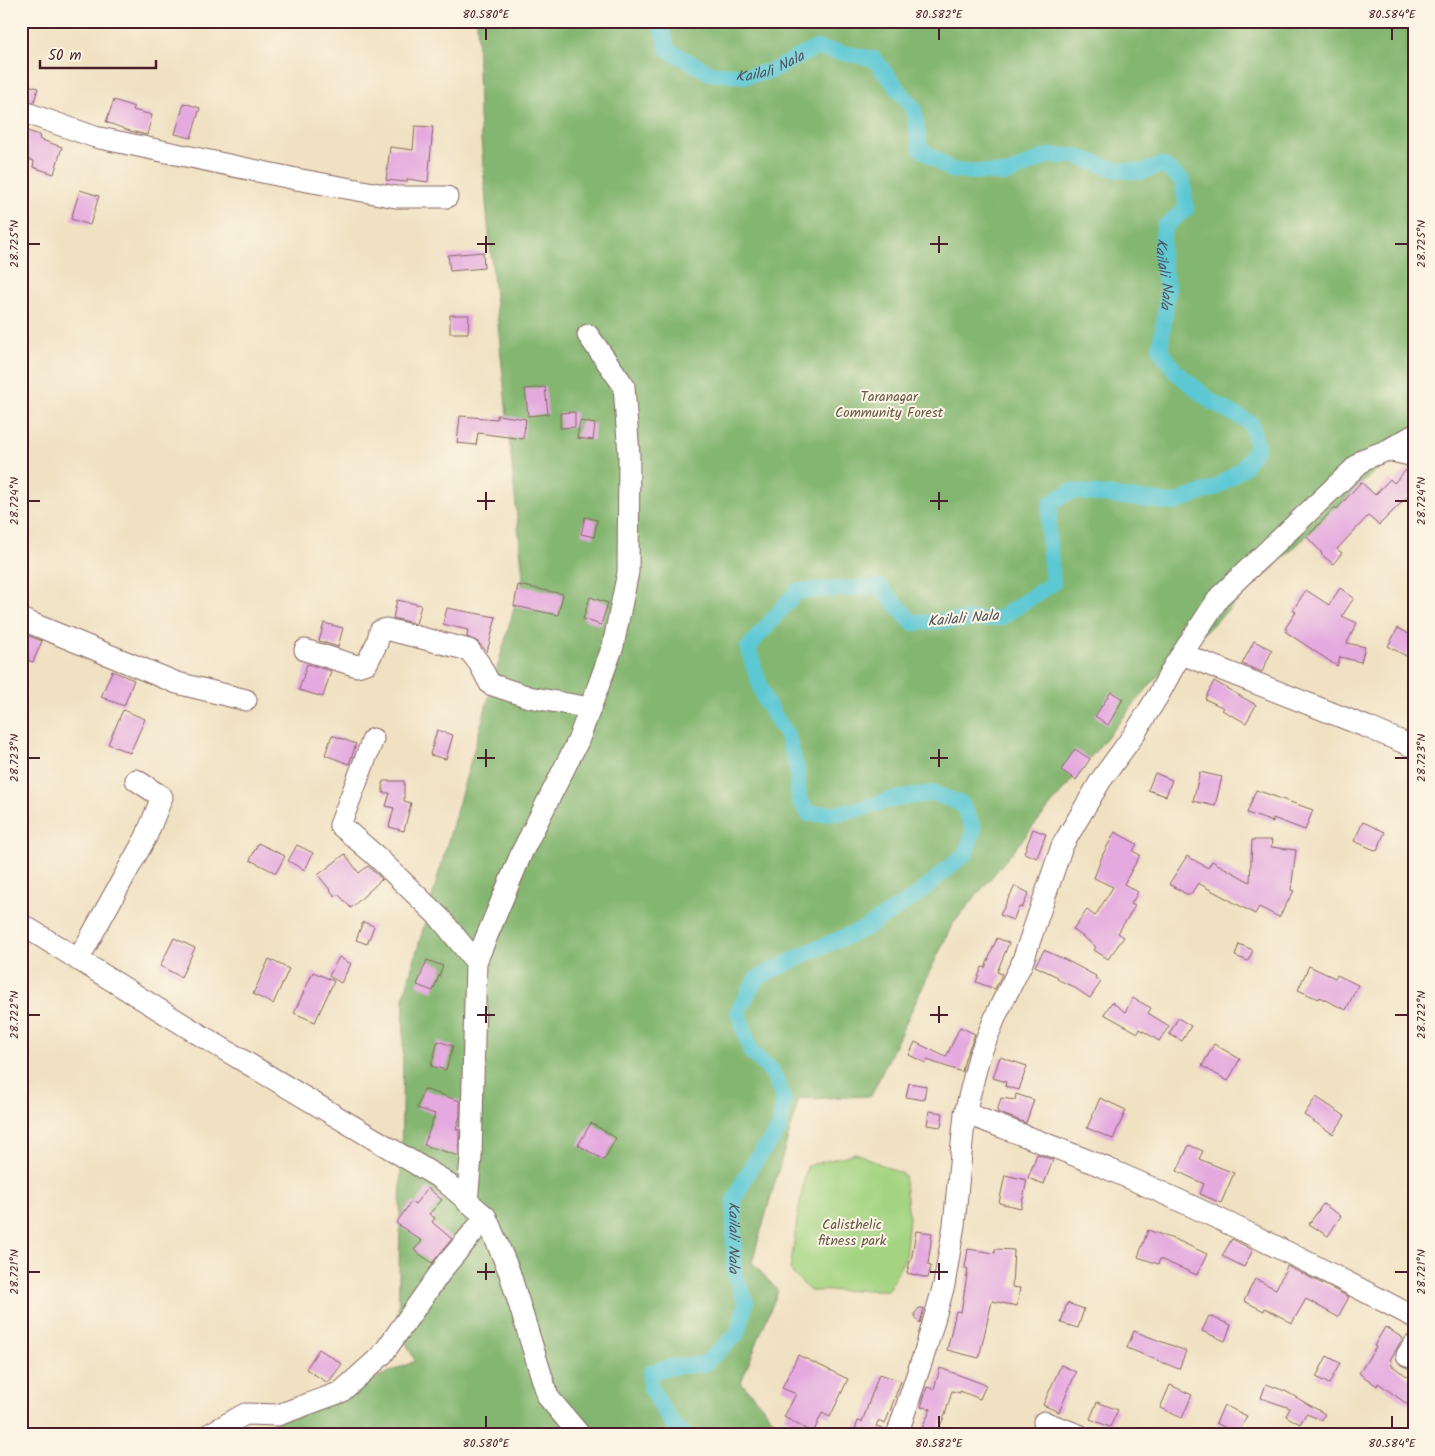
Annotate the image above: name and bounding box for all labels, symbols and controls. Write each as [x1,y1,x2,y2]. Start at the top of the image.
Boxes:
text: 80.580°E [463,5,510,24]
text: 80.582°E [915,5,964,24]
text: 80.584°E [1368,5,1417,24]
scale bar [40,38,156,70]
text: 50 m [48,44,82,68]
water label: Kailali Nala [735,44,810,89]
text: 28.725°N [5,220,24,268]
text: 28.725°N [1412,220,1431,268]
water label: Kailali Nala [1148,237,1180,312]
park label: Taranagar Community Forest [835,386,944,424]
text: 28.724°N [5,477,24,525]
text: 28.724°N [1412,477,1431,525]
water label: Kailali Nala [927,604,1001,634]
text: 28.723°N [5,734,24,782]
text: 28.723°N [1412,734,1431,782]
text: 28.722°N [5,991,24,1039]
text: 28.722°N [1412,991,1431,1039]
water label: Kailali Nala [721,1202,745,1274]
park label: Calisthelic fitness park [818,1214,887,1252]
text: 28.721°N [5,1249,24,1295]
text: 28.721°N [1412,1249,1431,1295]
text: 80.580°E [463,1434,510,1453]
text: 80.582°E [915,1434,964,1453]
text: 80.584°E [1368,1434,1417,1453]

